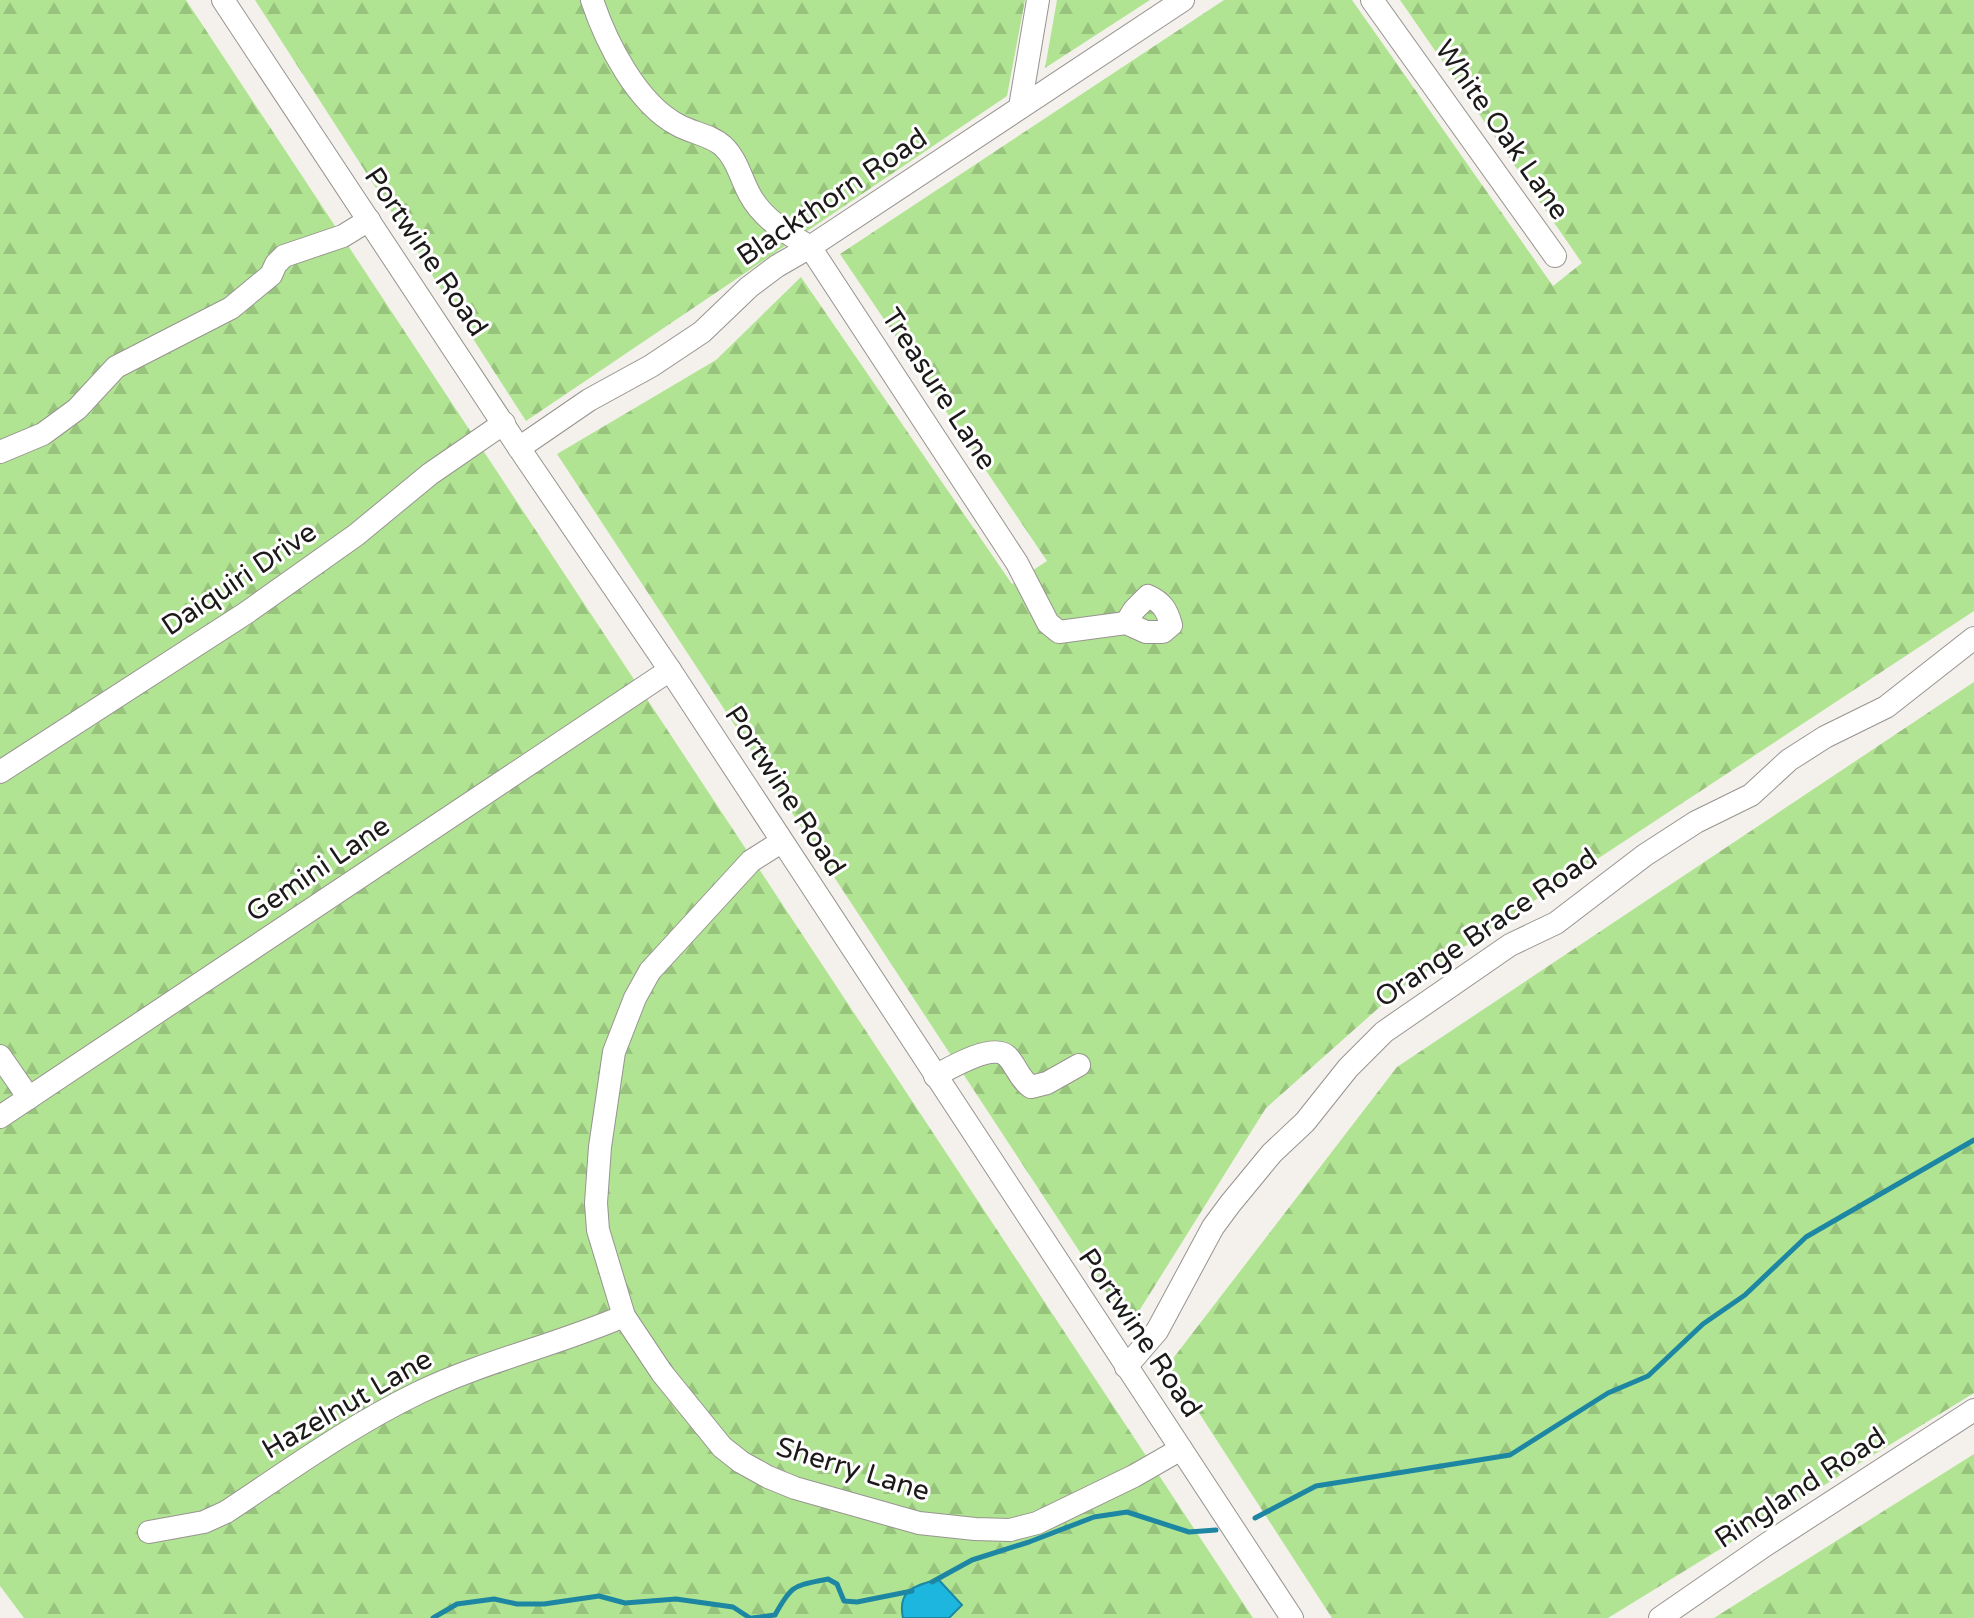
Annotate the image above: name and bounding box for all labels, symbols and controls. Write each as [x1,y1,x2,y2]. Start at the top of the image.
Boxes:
street label: White Oak Lane [1427,34,1577,226]
street label: Blackthorn Road [730,121,934,273]
street label: Portwine Road [357,161,495,343]
street label: Treasure Lane [874,302,1004,476]
street label: Daiquiri Drive [155,515,323,643]
street label: Portwine Road [717,699,853,883]
street label: Gemini Lane [240,809,396,929]
street label: Orange Brace Road [1368,841,1604,1015]
street label: Portwine Road [1071,1242,1209,1424]
street label: Hazelnut Lane [256,1342,438,1466]
street label: Ringland Road [1708,1420,1892,1556]
street label: Sherry Lane [772,1430,934,1508]

